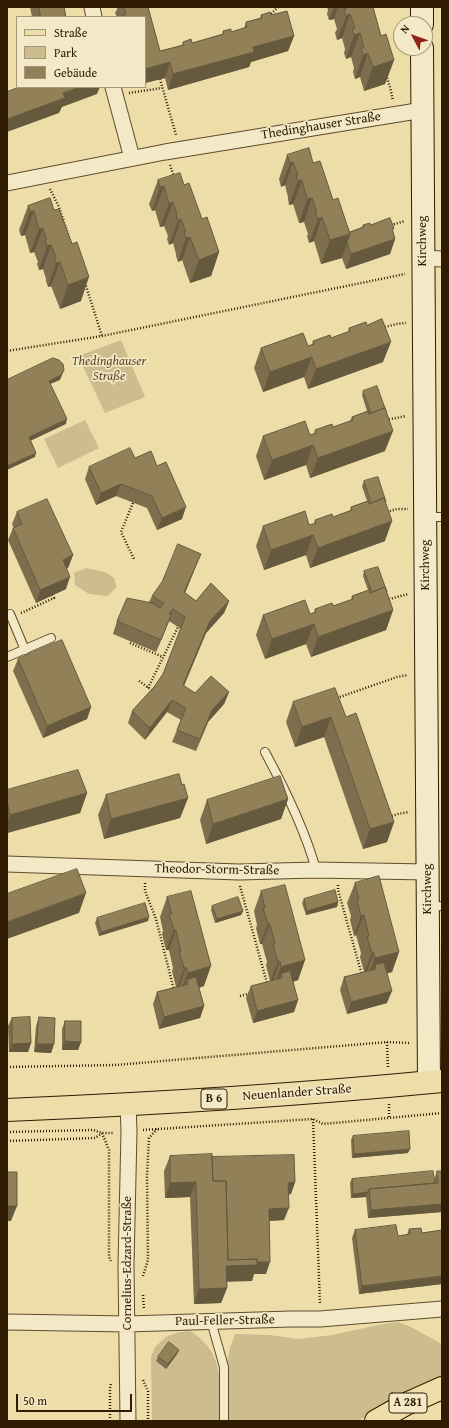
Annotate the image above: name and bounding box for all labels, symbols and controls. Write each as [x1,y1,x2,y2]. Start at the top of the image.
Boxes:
legend [16,16,146,88]
north arrow [393,16,433,56]
text: N [396,21,413,37]
text: Straße [54,24,87,41]
text: Park [54,44,77,61]
text: Gebäude [54,64,97,81]
street label: Thedinghauser Straße [260,109,382,143]
street label: Kirchweg [415,216,431,266]
park label: Thedinghauser Straße [72,354,146,385]
street label: Kirchweg [418,540,434,590]
street label: Theodor-Storm-Straße [154,861,280,879]
street label: Kirchweg [420,864,436,914]
street label: Neuenlander Straße [242,1081,352,1105]
road number: B 6 [201,1089,227,1109]
street label: Cornelius-Edzard-Straße [120,1196,136,1330]
street label: Paul-Feller-Straße [175,1312,275,1330]
scale bar [18,1386,134,1412]
text: 50 m [23,1392,47,1409]
road number: A 281 [389,1393,427,1413]

